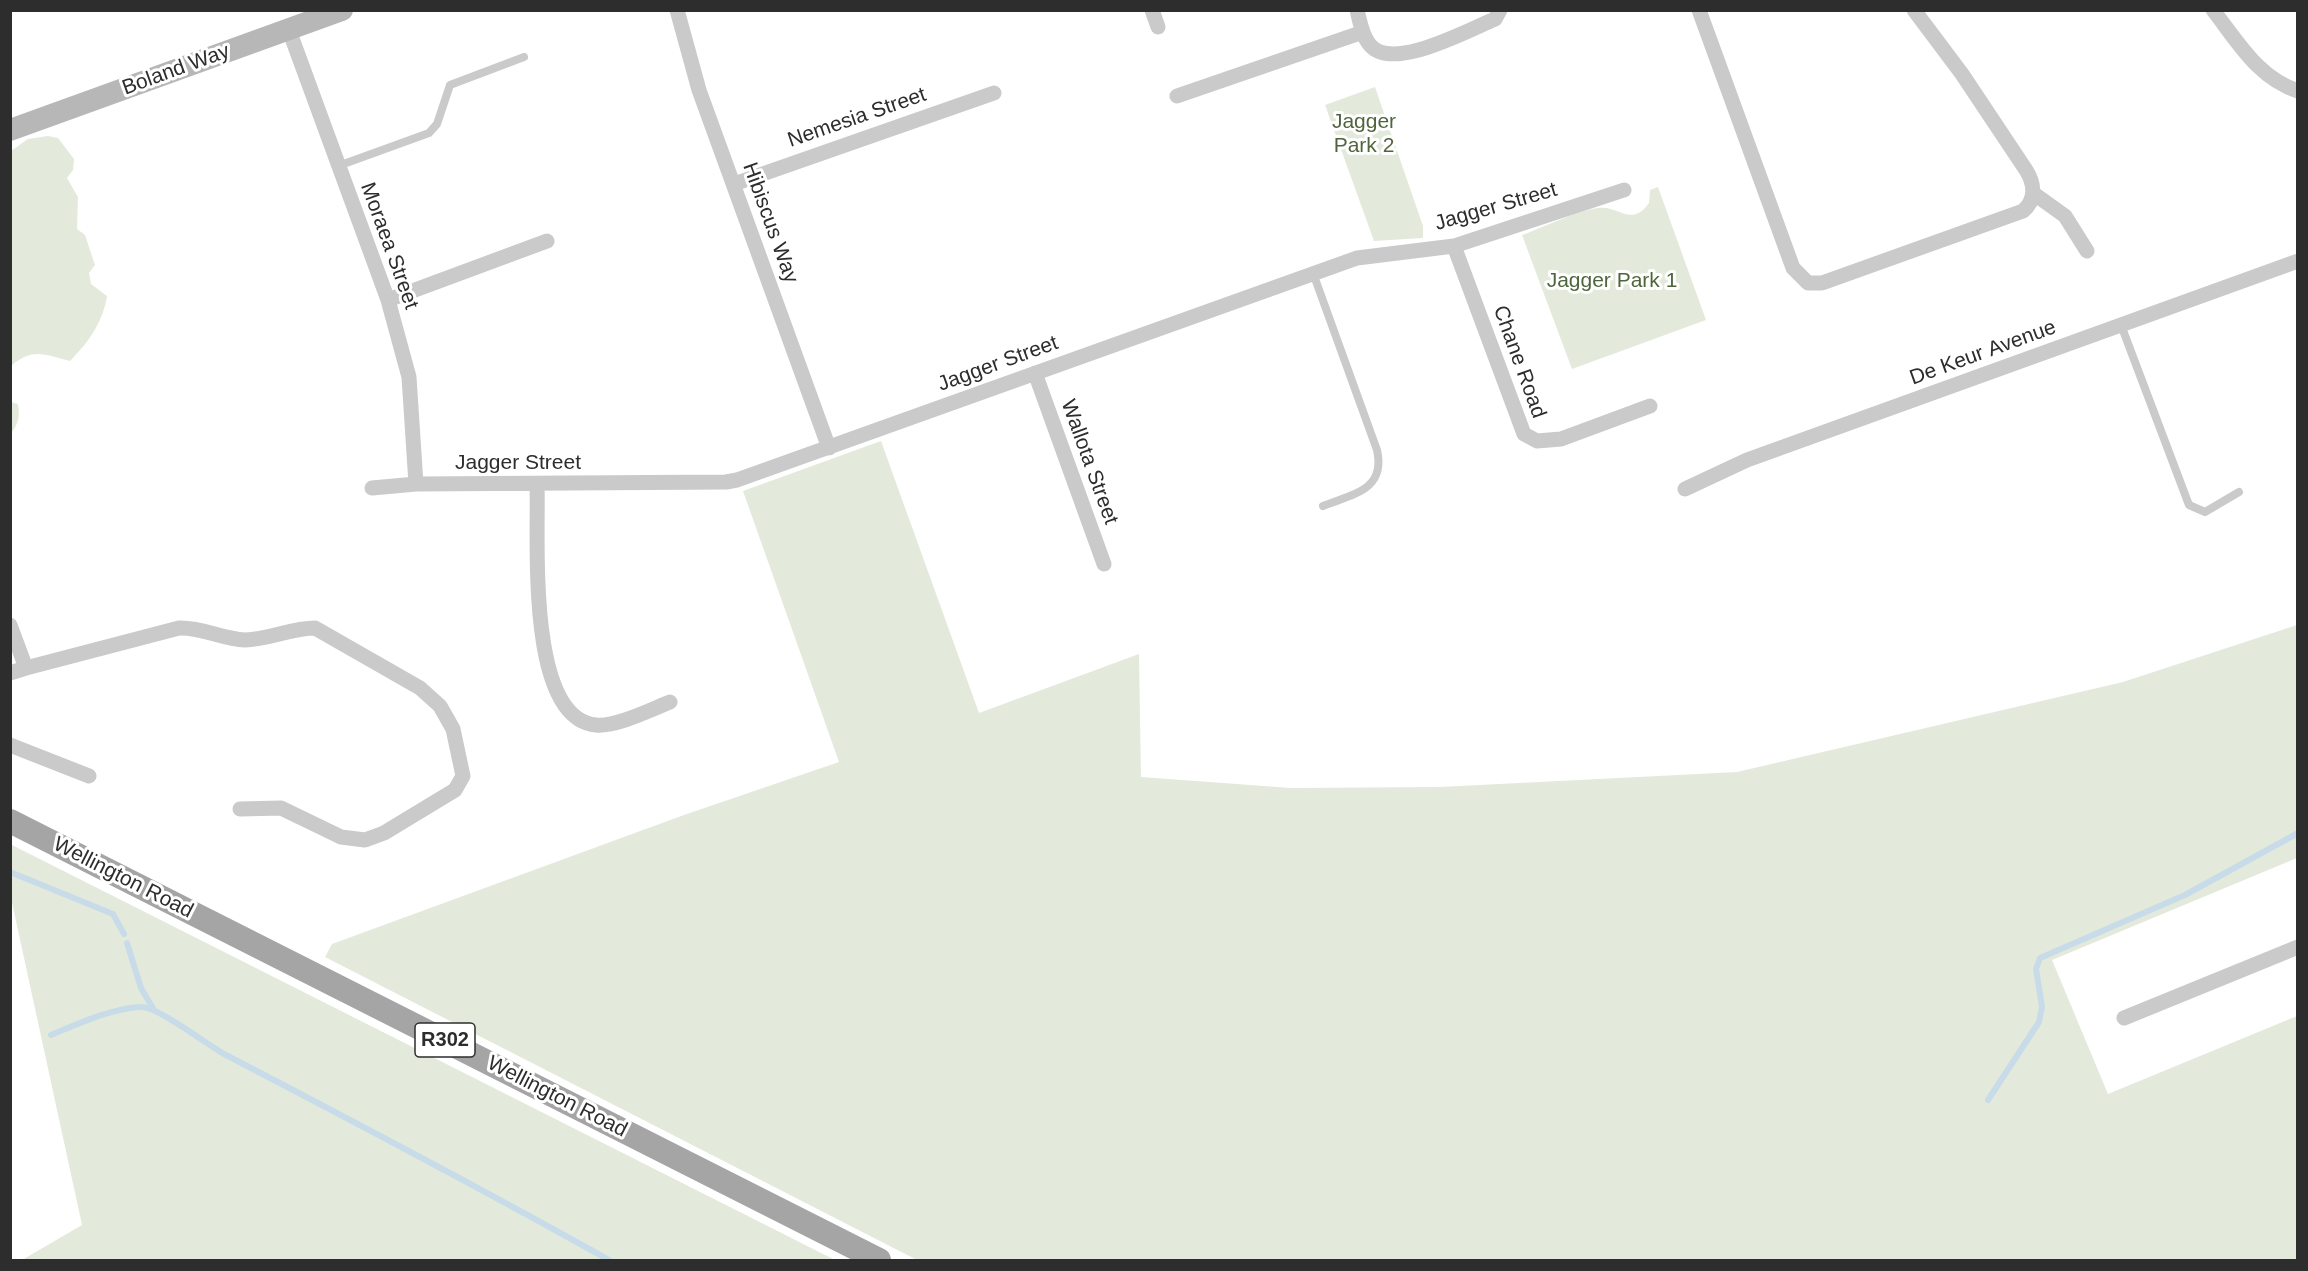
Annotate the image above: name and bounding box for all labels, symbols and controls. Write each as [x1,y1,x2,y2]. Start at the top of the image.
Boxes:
street label: Boland Way [119,39,233,101]
street label: Nemesia Street [784,83,930,153]
park label: Jagger Park 2 [1332,109,1396,159]
street label: Hibiscus Way [737,159,803,287]
street label: Jagger Street [1432,178,1560,236]
street label: Moraea Street [354,179,424,313]
park label: Jagger Park 1 [1547,268,1677,294]
street label: Chane Road [1487,302,1551,422]
street label: De Keur Avenue [1906,315,2060,391]
street label: Jagger Street [934,331,1062,397]
street label: Wallota Street [1055,396,1123,528]
street label: Jagger Street [455,450,581,476]
street label: Wellington Road [49,832,197,924]
road number: R302 [415,1023,475,1057]
street label: Wellington Road [483,1051,631,1143]

